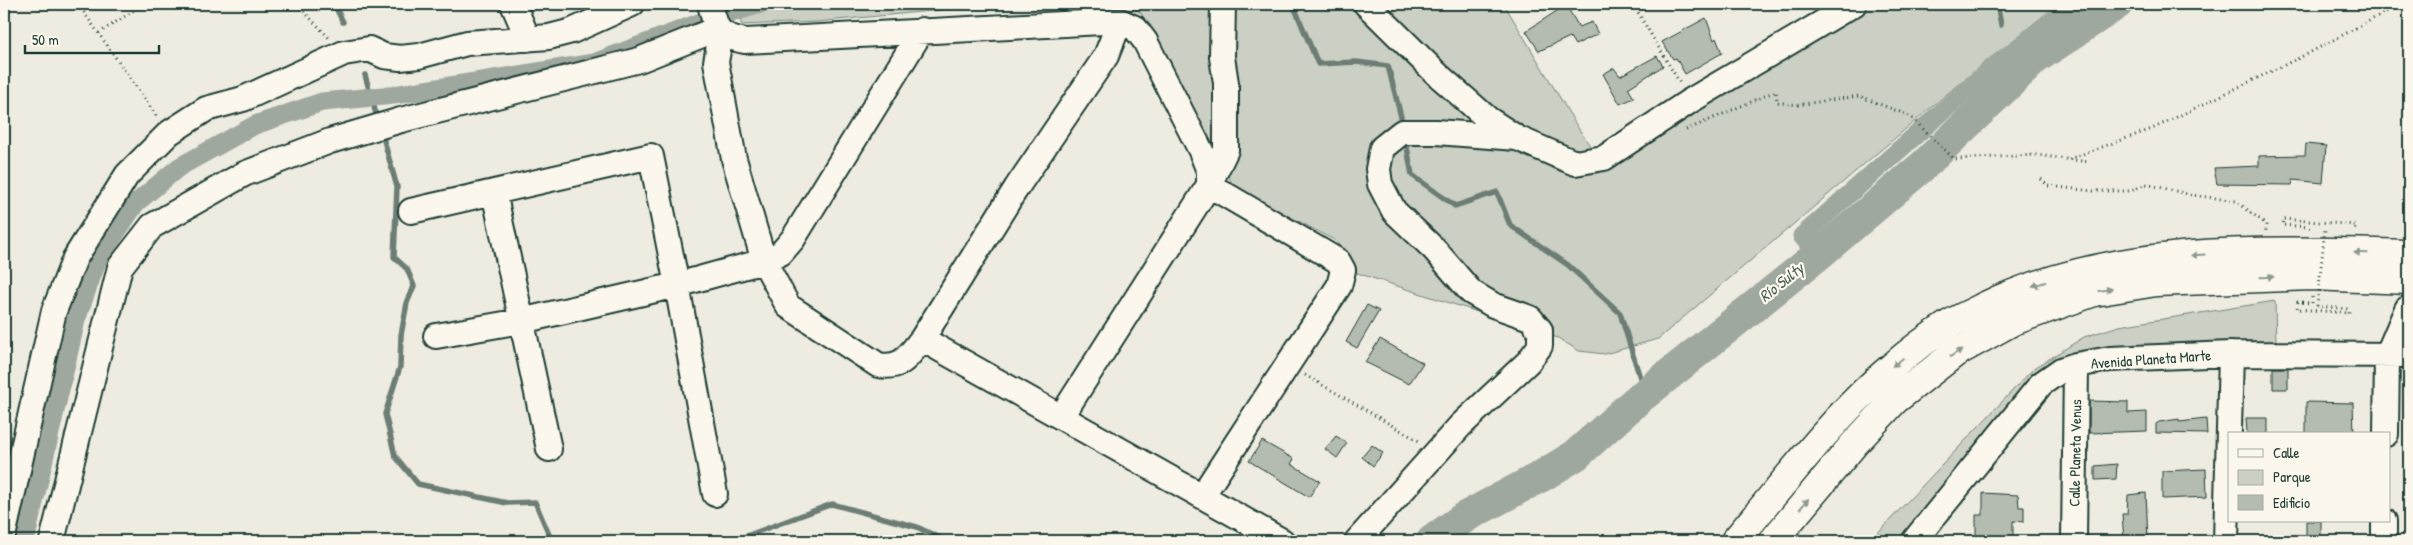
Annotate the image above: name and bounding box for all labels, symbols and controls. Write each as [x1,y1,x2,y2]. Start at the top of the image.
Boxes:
scale bar [25,22,159,54]
text: 50 m [32,29,59,50]
one-way arrow [2352,249,2368,257]
one-way arrow [2190,252,2206,260]
water label: Río Sulty [1754,256,1810,307]
one-way arrow [2259,273,2275,281]
one-way arrow [2031,281,2046,289]
one-way arrow [2098,286,2114,294]
street label: Avenida Planeta Marte [2090,344,2212,374]
one-way arrow [1950,349,1963,358]
one-way arrow [1892,357,1905,368]
street label: Calle Planeta Venus [2064,399,2086,507]
legend [2228,432,2390,522]
text: Calle [2273,442,2300,463]
text: Parque [2273,466,2311,487]
text: Edificio [2273,492,2310,513]
one-way arrow [1799,497,1810,510]

